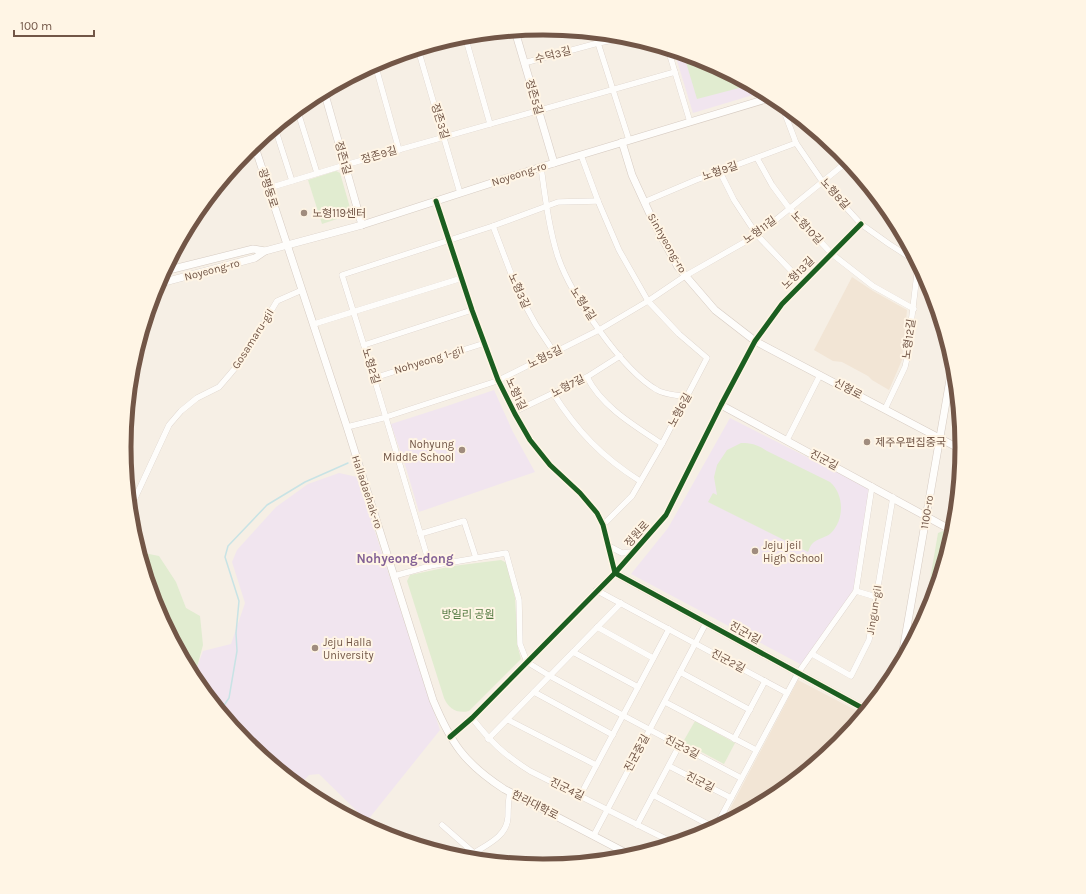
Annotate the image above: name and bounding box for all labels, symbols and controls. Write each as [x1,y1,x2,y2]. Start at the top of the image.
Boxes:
scale bar [14,12,94,38]
text: 100 m [20,19,52,33]
street label: 수덕3길 [534,44,572,66]
street label: 정존5길 [523,78,545,116]
street label: 정존3길 [428,101,452,141]
street label: 정존1길 [332,140,354,176]
street label: 정존9길 [360,144,398,166]
street label: Noyeong-ro [490,159,548,189]
street label: 노형9길 [701,159,739,183]
street label: 광평동로 [256,167,280,209]
street label: 노형8길 [818,176,852,212]
place label: 노형119센터 [312,207,366,220]
marker: 노형119센터 [299,208,309,218]
street label: 노형10길 [788,209,826,247]
street label: Sinhyeong-ro [645,211,689,275]
street label: 노형11길 [741,214,779,246]
street label: 노형13길 [779,254,817,292]
street label: Noyeong-ro [183,256,241,284]
street label: 노형3길 [506,272,532,310]
street label: 노형4길 [568,285,598,323]
street label: Gosamaru-gil [229,307,277,371]
street label: 노형12길 [900,318,918,360]
street label: Nohyeong 1-gil [392,343,466,377]
street label: 노형5길 [526,343,564,371]
street label: 노형2길 [359,347,383,385]
street label: 노형7길 [549,372,587,400]
street label: 노형1길 [503,376,529,412]
street label: 신형로 [832,376,864,402]
street label: 노형6길 [666,391,694,429]
place label: 제주우편집중국 [875,436,946,449]
marker: 제주우편집중국 [862,437,872,447]
place label: Nohyung Middle School [383,438,455,464]
marker: Nohyung Middle School [457,445,467,455]
street label: 진군길 [808,447,840,473]
street label: Halladaehak-ro [349,454,385,530]
street label: 1100-ro [918,494,936,530]
street label: 정원로 [622,518,652,550]
place label: Jeju jeil High School [763,539,823,565]
marker: Jeju jeil High School [750,546,760,556]
district label: Nohyeong-dong [356,551,454,566]
street label: Jingun-gil [864,584,884,636]
park label: 방일리 공원 [441,608,495,621]
street label: 진군1길 [727,619,763,647]
place label: Jeju Halla University [323,636,374,662]
marker: Jeju Halla University [310,643,320,653]
street label: 진군2길 [709,647,747,675]
street label: 진군중길 [622,732,652,774]
street label: 진군3길 [663,733,701,761]
street label: 진군길 [684,769,716,795]
street label: 진군4길 [548,775,586,803]
street label: 한라대학로 [510,788,560,822]

